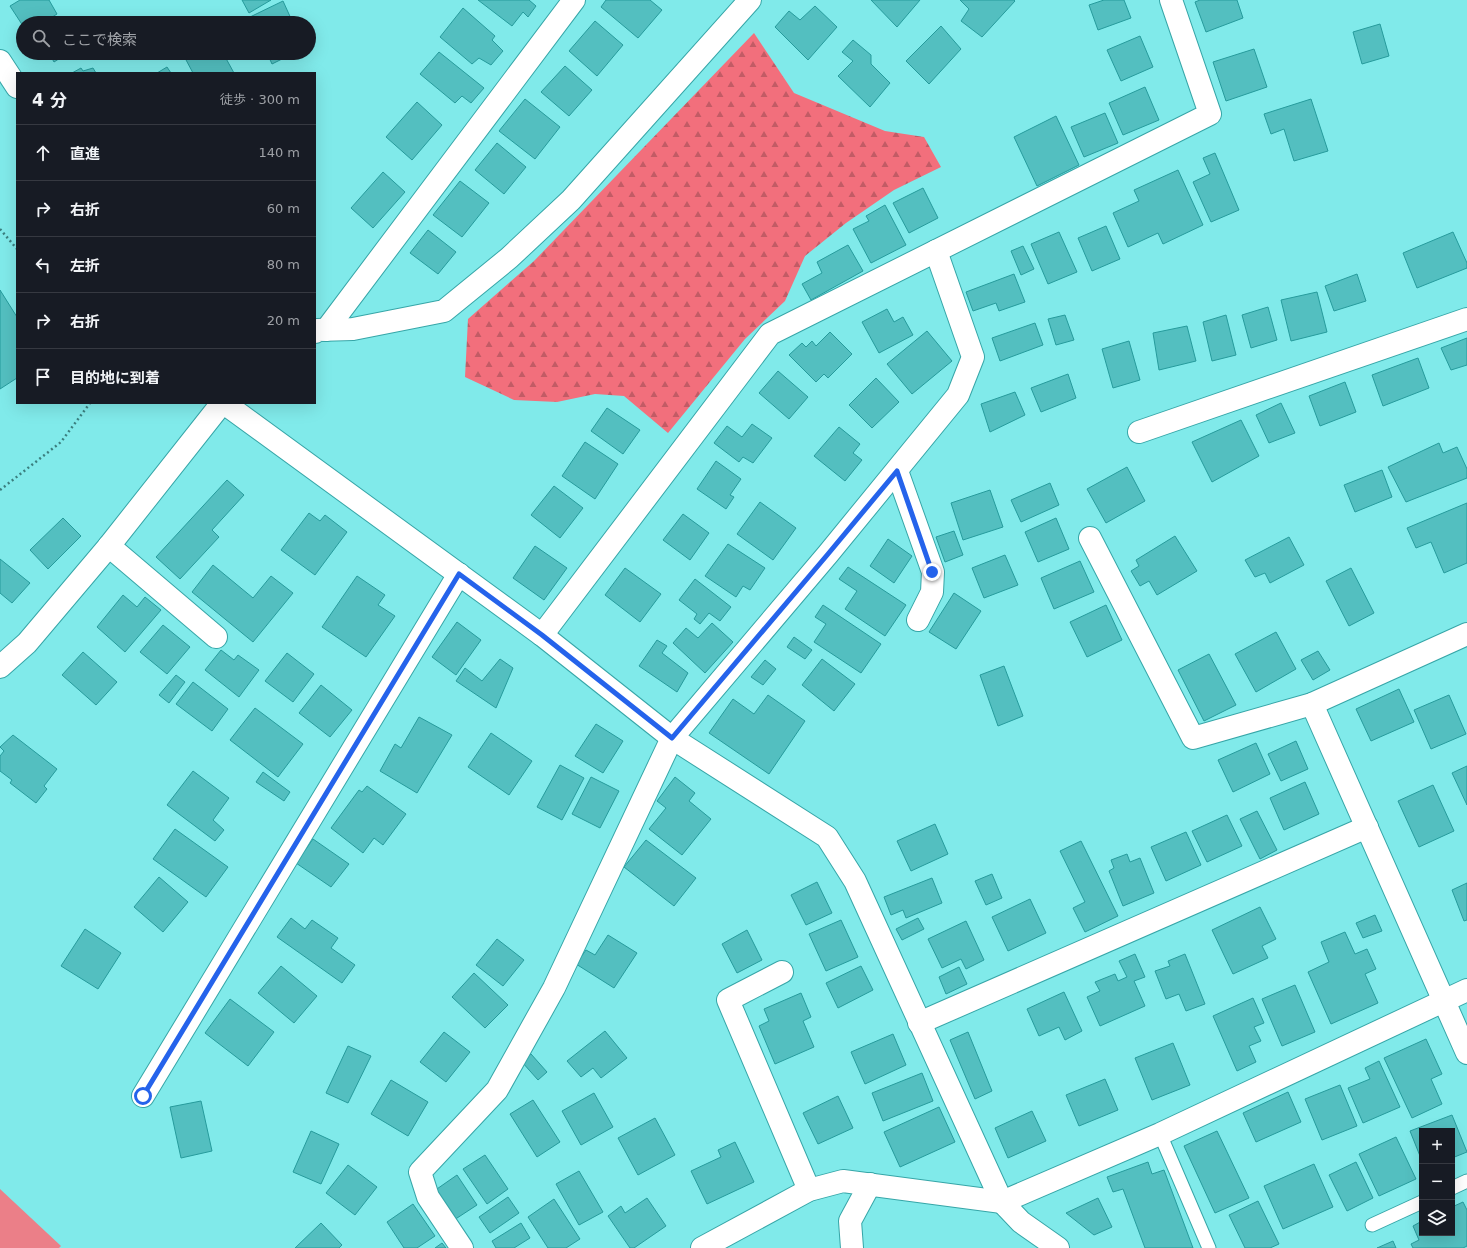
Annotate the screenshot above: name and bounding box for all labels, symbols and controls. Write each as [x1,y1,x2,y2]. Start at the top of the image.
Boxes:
search box [16,16,316,60]
icon: search [30,27,52,49]
text: ここで検索 [62,31,137,49]
text: 4 分 [32,90,67,110]
text: 徒歩 · 300 m [220,92,300,107]
icon: ahead [32,142,54,164]
text: 直進 [70,145,100,163]
text: 140 m [258,145,300,160]
icon: right [32,198,54,220]
text: 右折 [70,201,100,219]
text: 60 m [267,201,300,216]
icon: left [32,254,54,276]
text: 左折 [70,257,100,275]
text: 80 m [267,257,300,272]
icon: right [32,310,54,332]
text: 右折 [70,313,100,331]
text: 20 m [267,313,300,328]
icon: arrive [32,366,54,388]
text: 目的地に到着 [70,369,160,387]
route end [923,563,941,581]
route start [134,1087,152,1105]
map controls [1419,1128,1455,1236]
button: + [1419,1128,1455,1164]
button: − [1419,1164,1455,1200]
button: layers [1419,1200,1455,1236]

